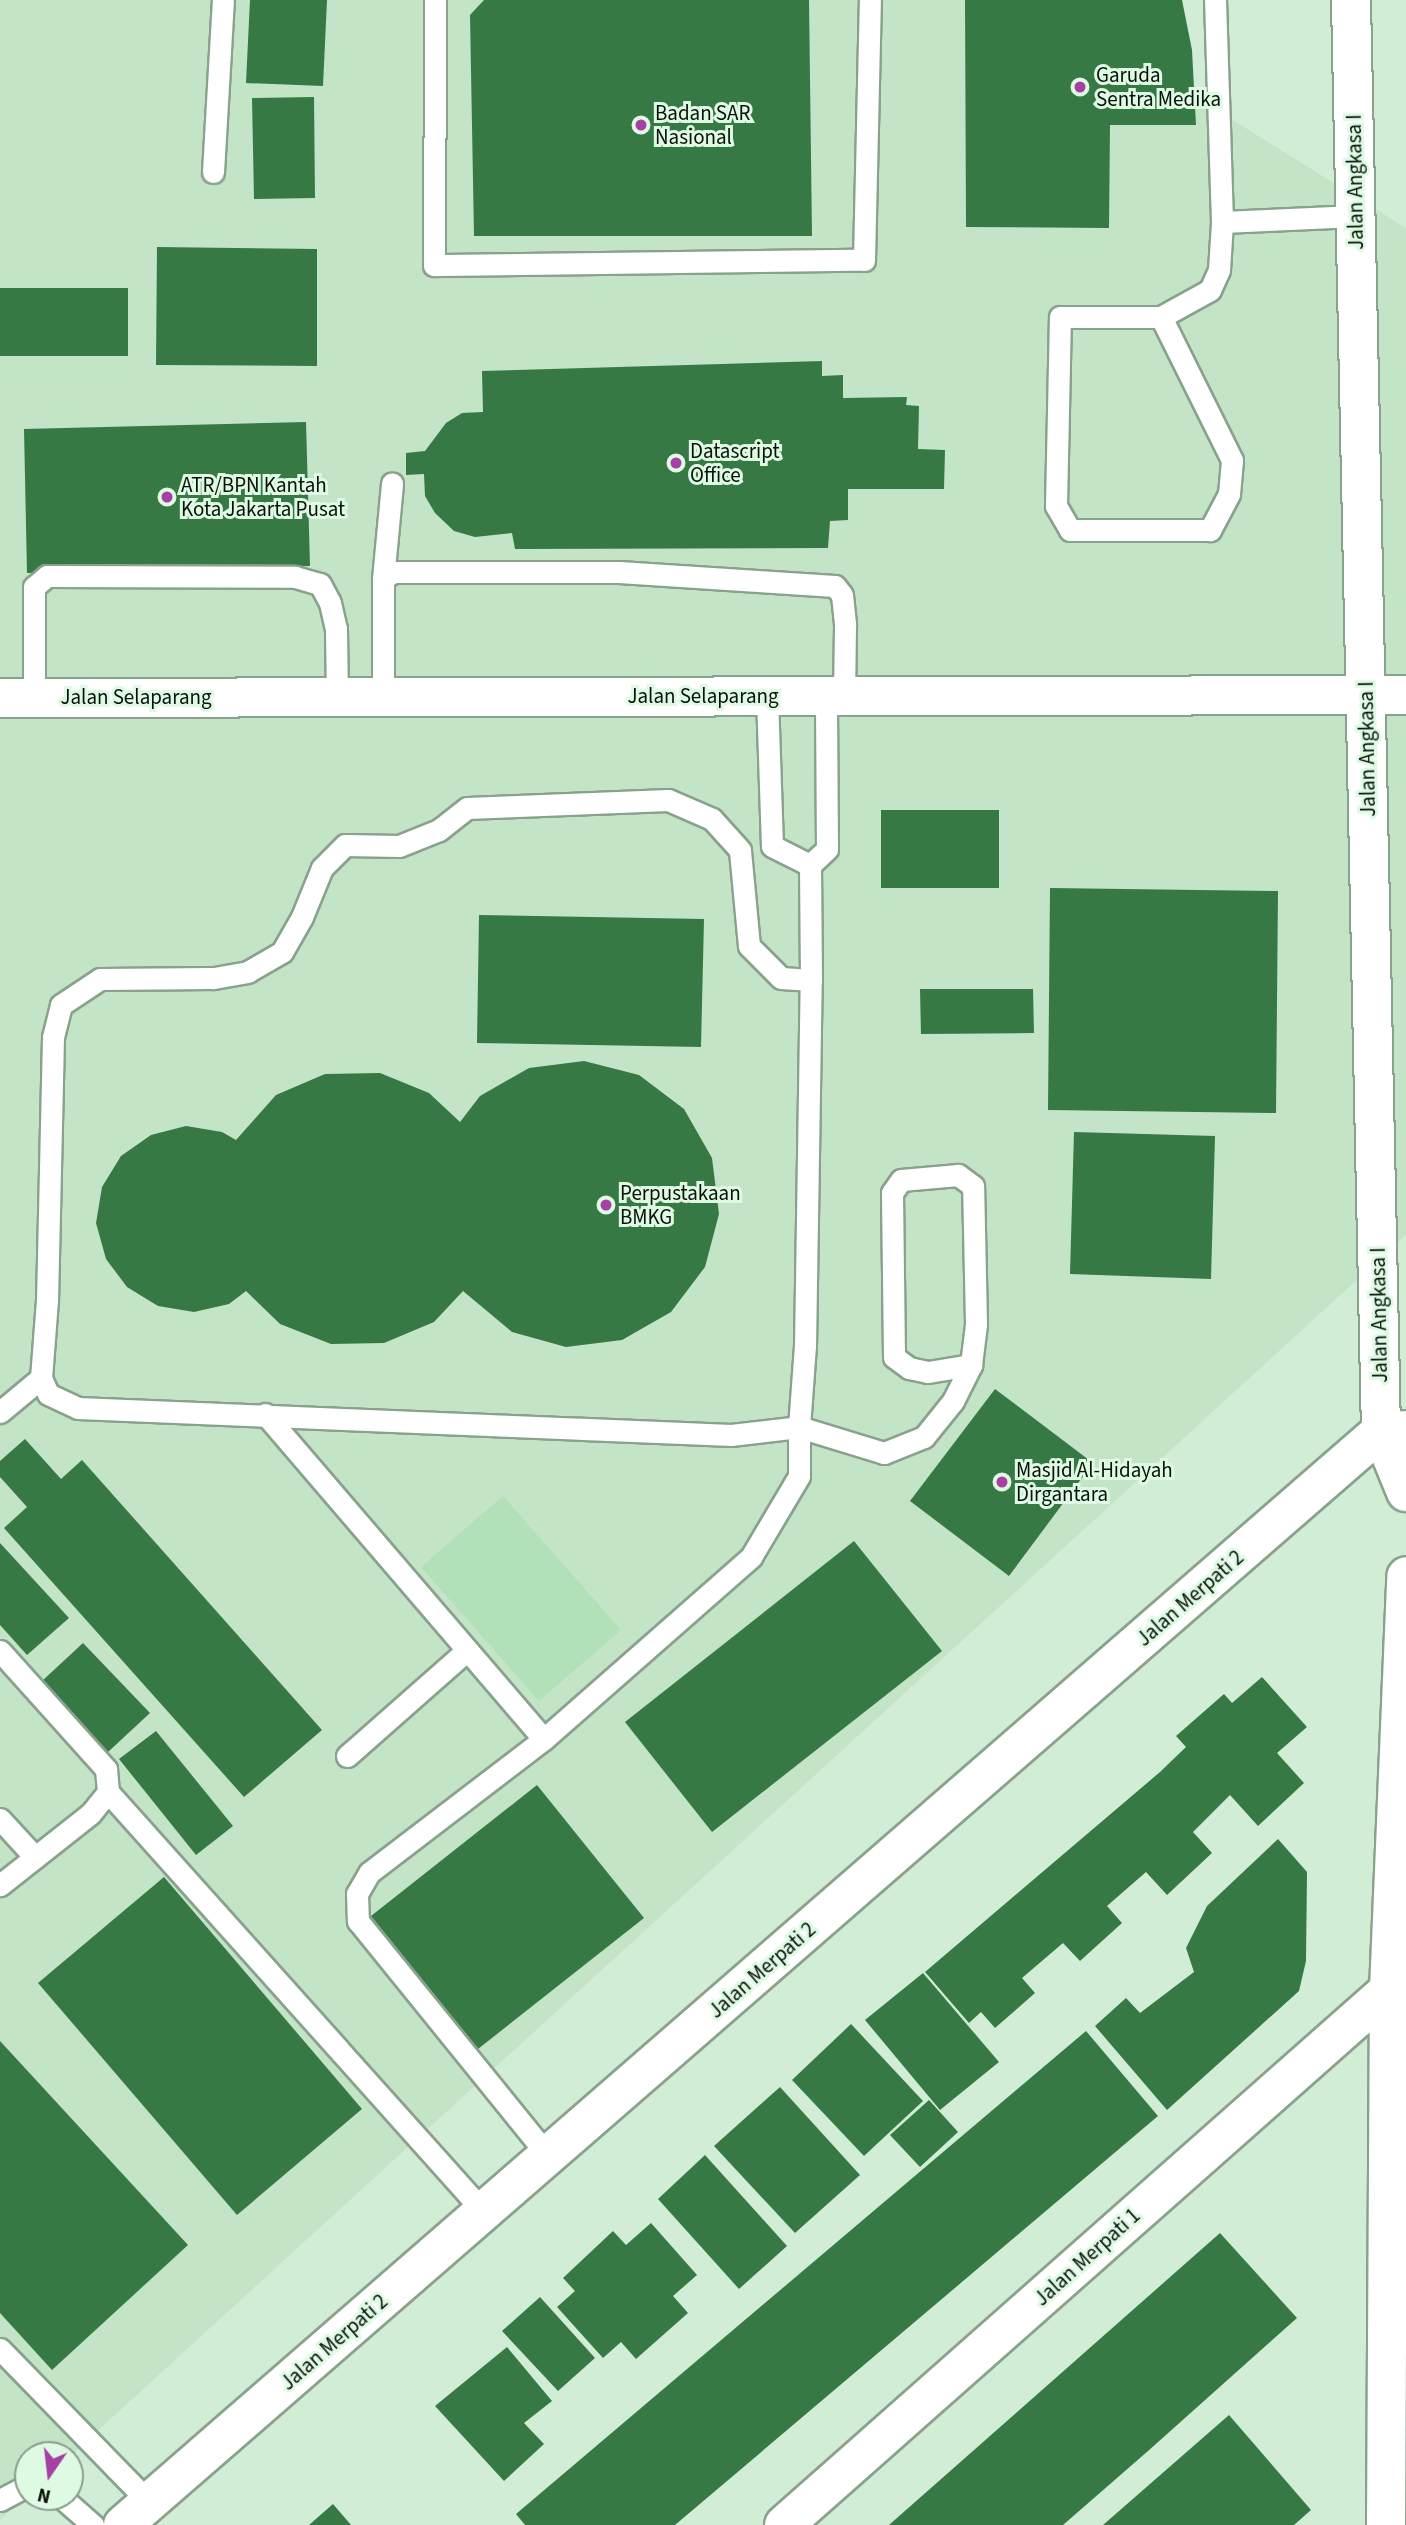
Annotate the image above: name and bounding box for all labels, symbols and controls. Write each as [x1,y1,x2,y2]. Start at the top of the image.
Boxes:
place label: Garuda Sentra Medika [1096,62,1221,112]
marker: Garuda Sentra Medika [1070,77,1090,97]
place label: Badan SAR Nasional [655,100,750,150]
street label: Jalan Angkasa I [1341,114,1369,250]
marker: Badan SAR Nasional [633,117,649,133]
place label: Datascript Office [690,438,780,488]
marker: Datascript Office [668,455,684,471]
place label: ATR/BPN Kantah Kota Jakarta Pusat [181,472,345,522]
marker: ATR/BPN Kantah Kota Jakarta Pusat [159,489,175,505]
street label: Jalan Angkasa I [1353,681,1381,817]
street label: Jalan Selaparang [627,683,779,709]
street label: Jalan Selaparang [60,684,212,710]
place label: Perpustakaan BMKG [620,1180,741,1230]
marker: Perpustakaan BMKG [598,1197,614,1213]
street label: Jalan Angkasa I [1365,1247,1393,1383]
place label: Masjid Al-Hidayah Dirgantara [1016,1457,1173,1507]
marker: Masjid Al-Hidayah Dirgantara [994,1474,1010,1490]
street label: Jalan Merpati 2 [1131,1545,1249,1651]
street label: Jalan Merpati 2 [703,1917,821,2023]
street label: Jalan Merpati 1 [1029,2203,1145,2311]
street label: Jalan Merpati 2 [275,2289,393,2395]
north arrow [14,2441,84,2511]
text: N [35,2480,54,2510]

